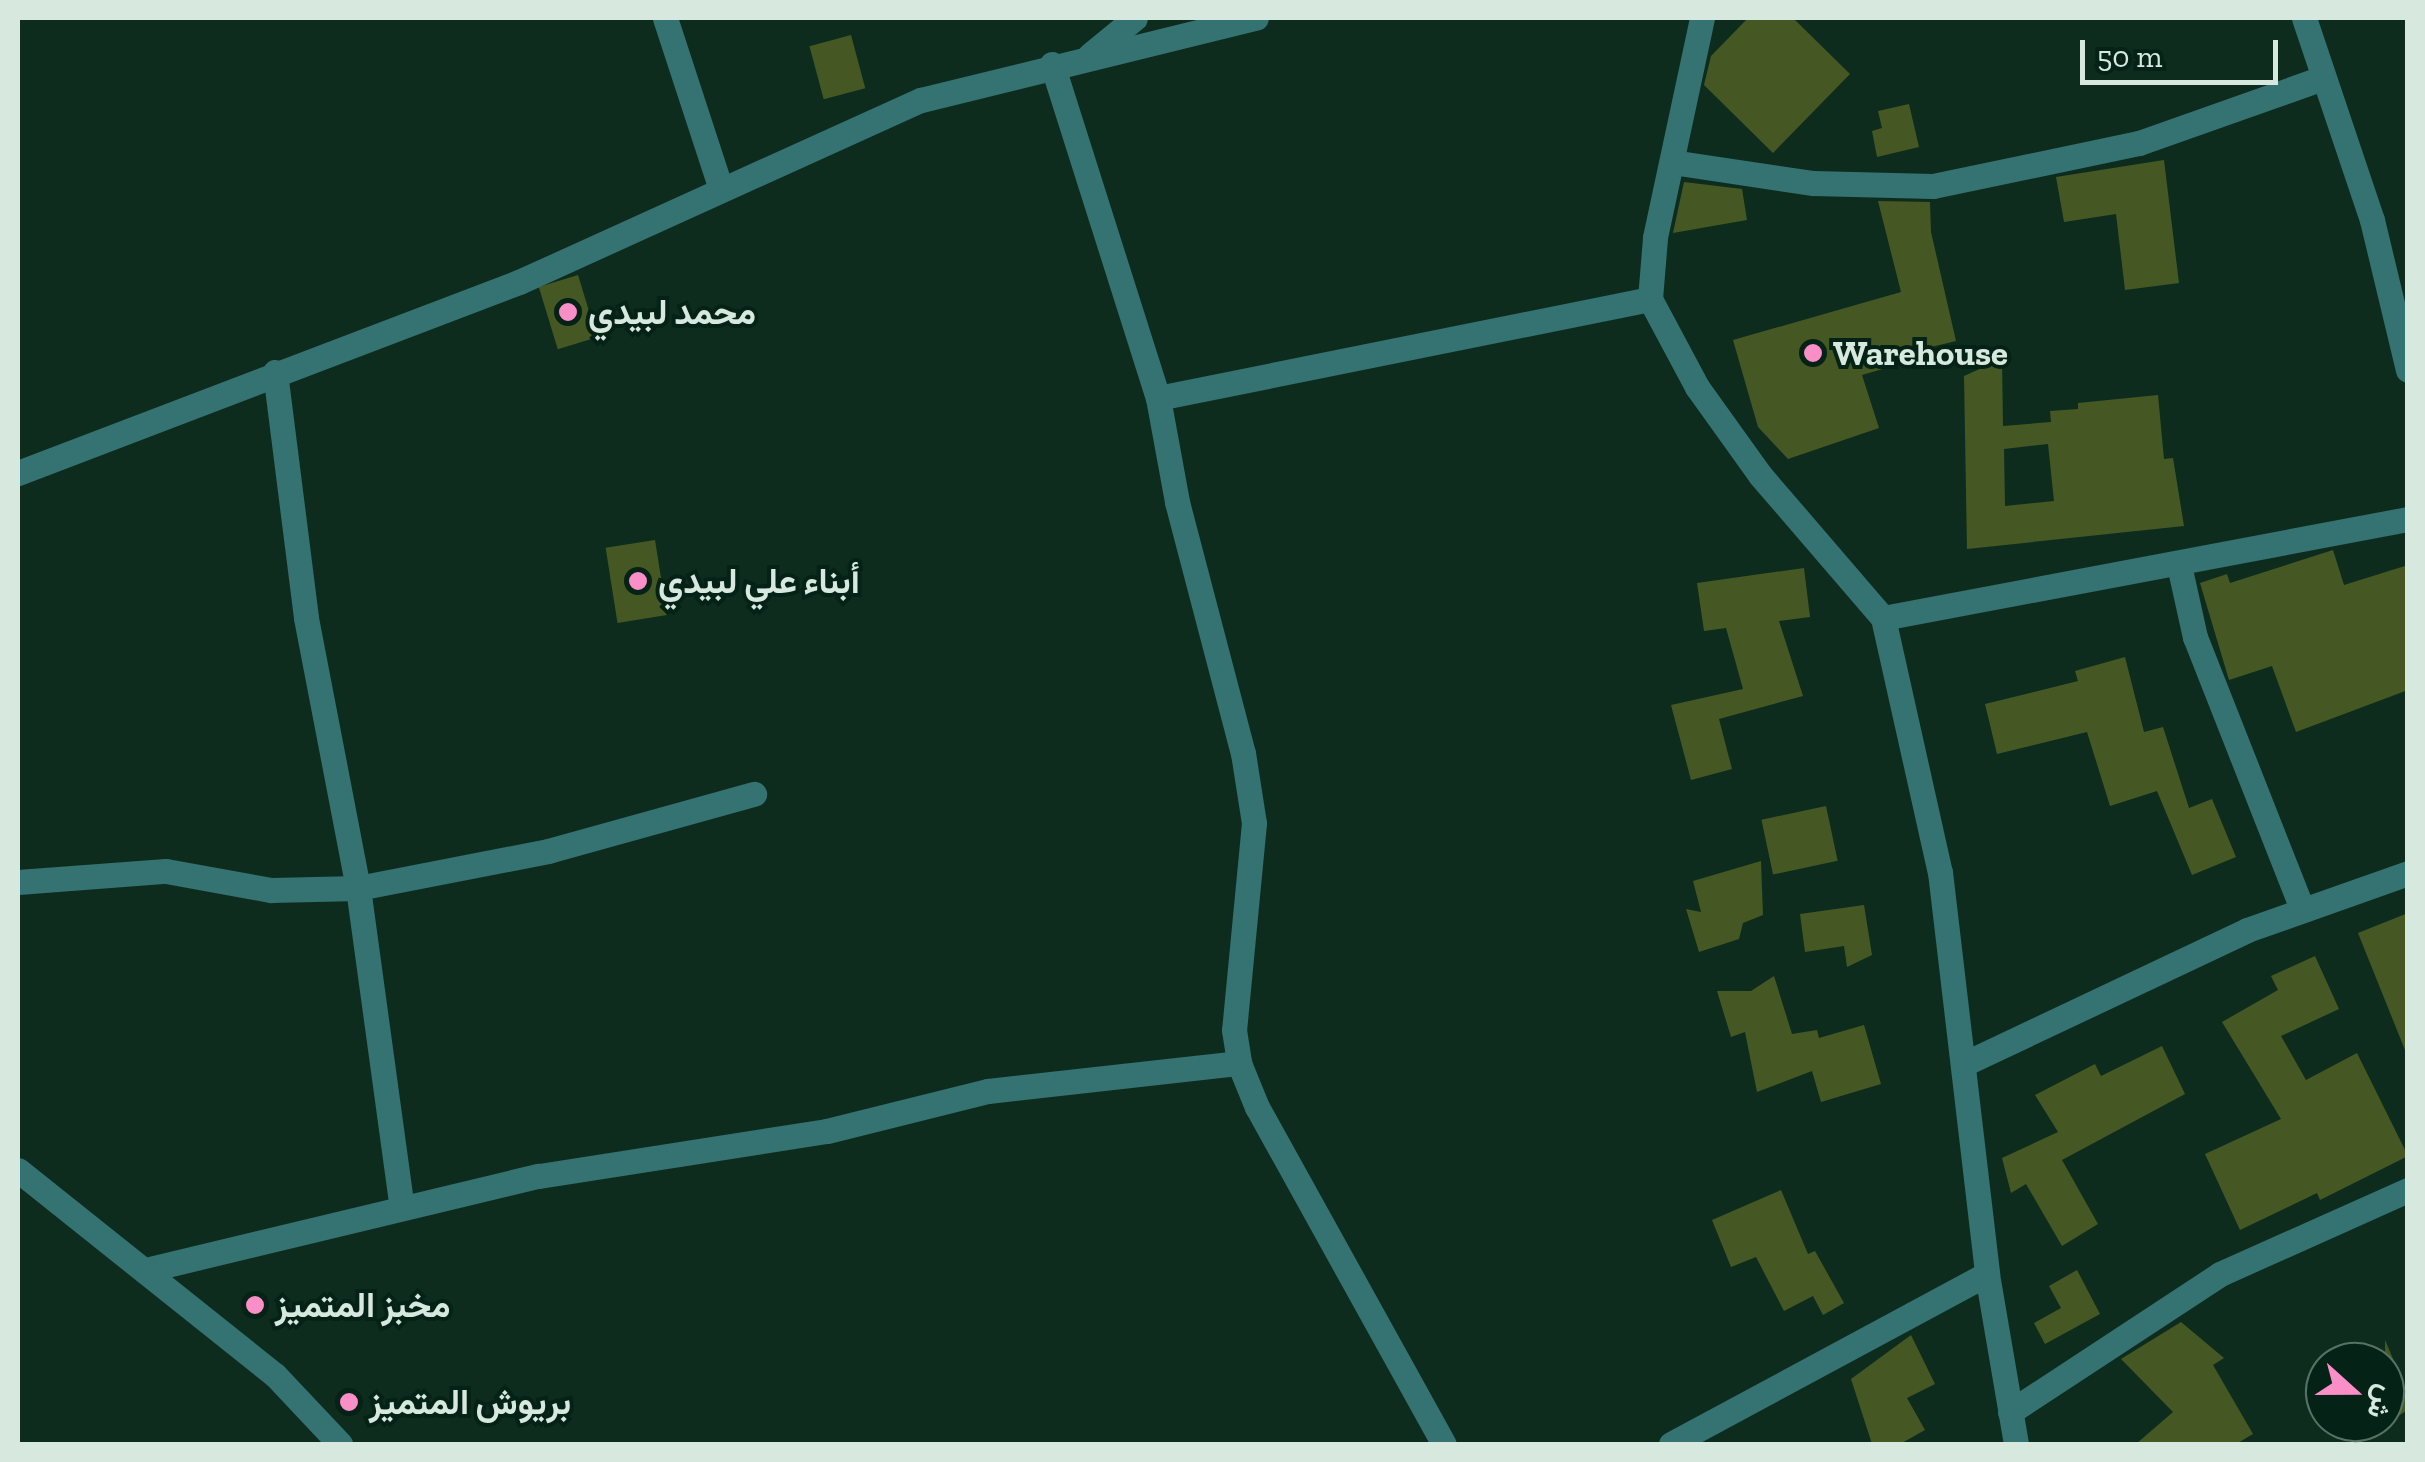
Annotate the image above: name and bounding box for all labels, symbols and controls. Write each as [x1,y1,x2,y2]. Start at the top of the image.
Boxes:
scale bar [2085,20,2282,82]
text: 50 m [2097,39,2162,75]
place label: محمد لبيدي [588,291,756,333]
marker: محمد لبيدي [557,301,579,323]
place label: Warehouse [1833,332,2008,374]
marker: Warehouse [1802,342,1824,364]
place label: أبناء علي لبيدي [658,560,860,602]
marker: أبناء علي لبيدي [627,570,649,592]
place label: مخبز المتميز [275,1284,450,1326]
marker: مخبز المتميز [244,1294,266,1316]
north arrow [2305,1342,2405,1442]
place label: بريوش المتميز [369,1381,571,1423]
text: ش [2360,1381,2403,1424]
marker: بريوش المتميز [338,1391,360,1413]

